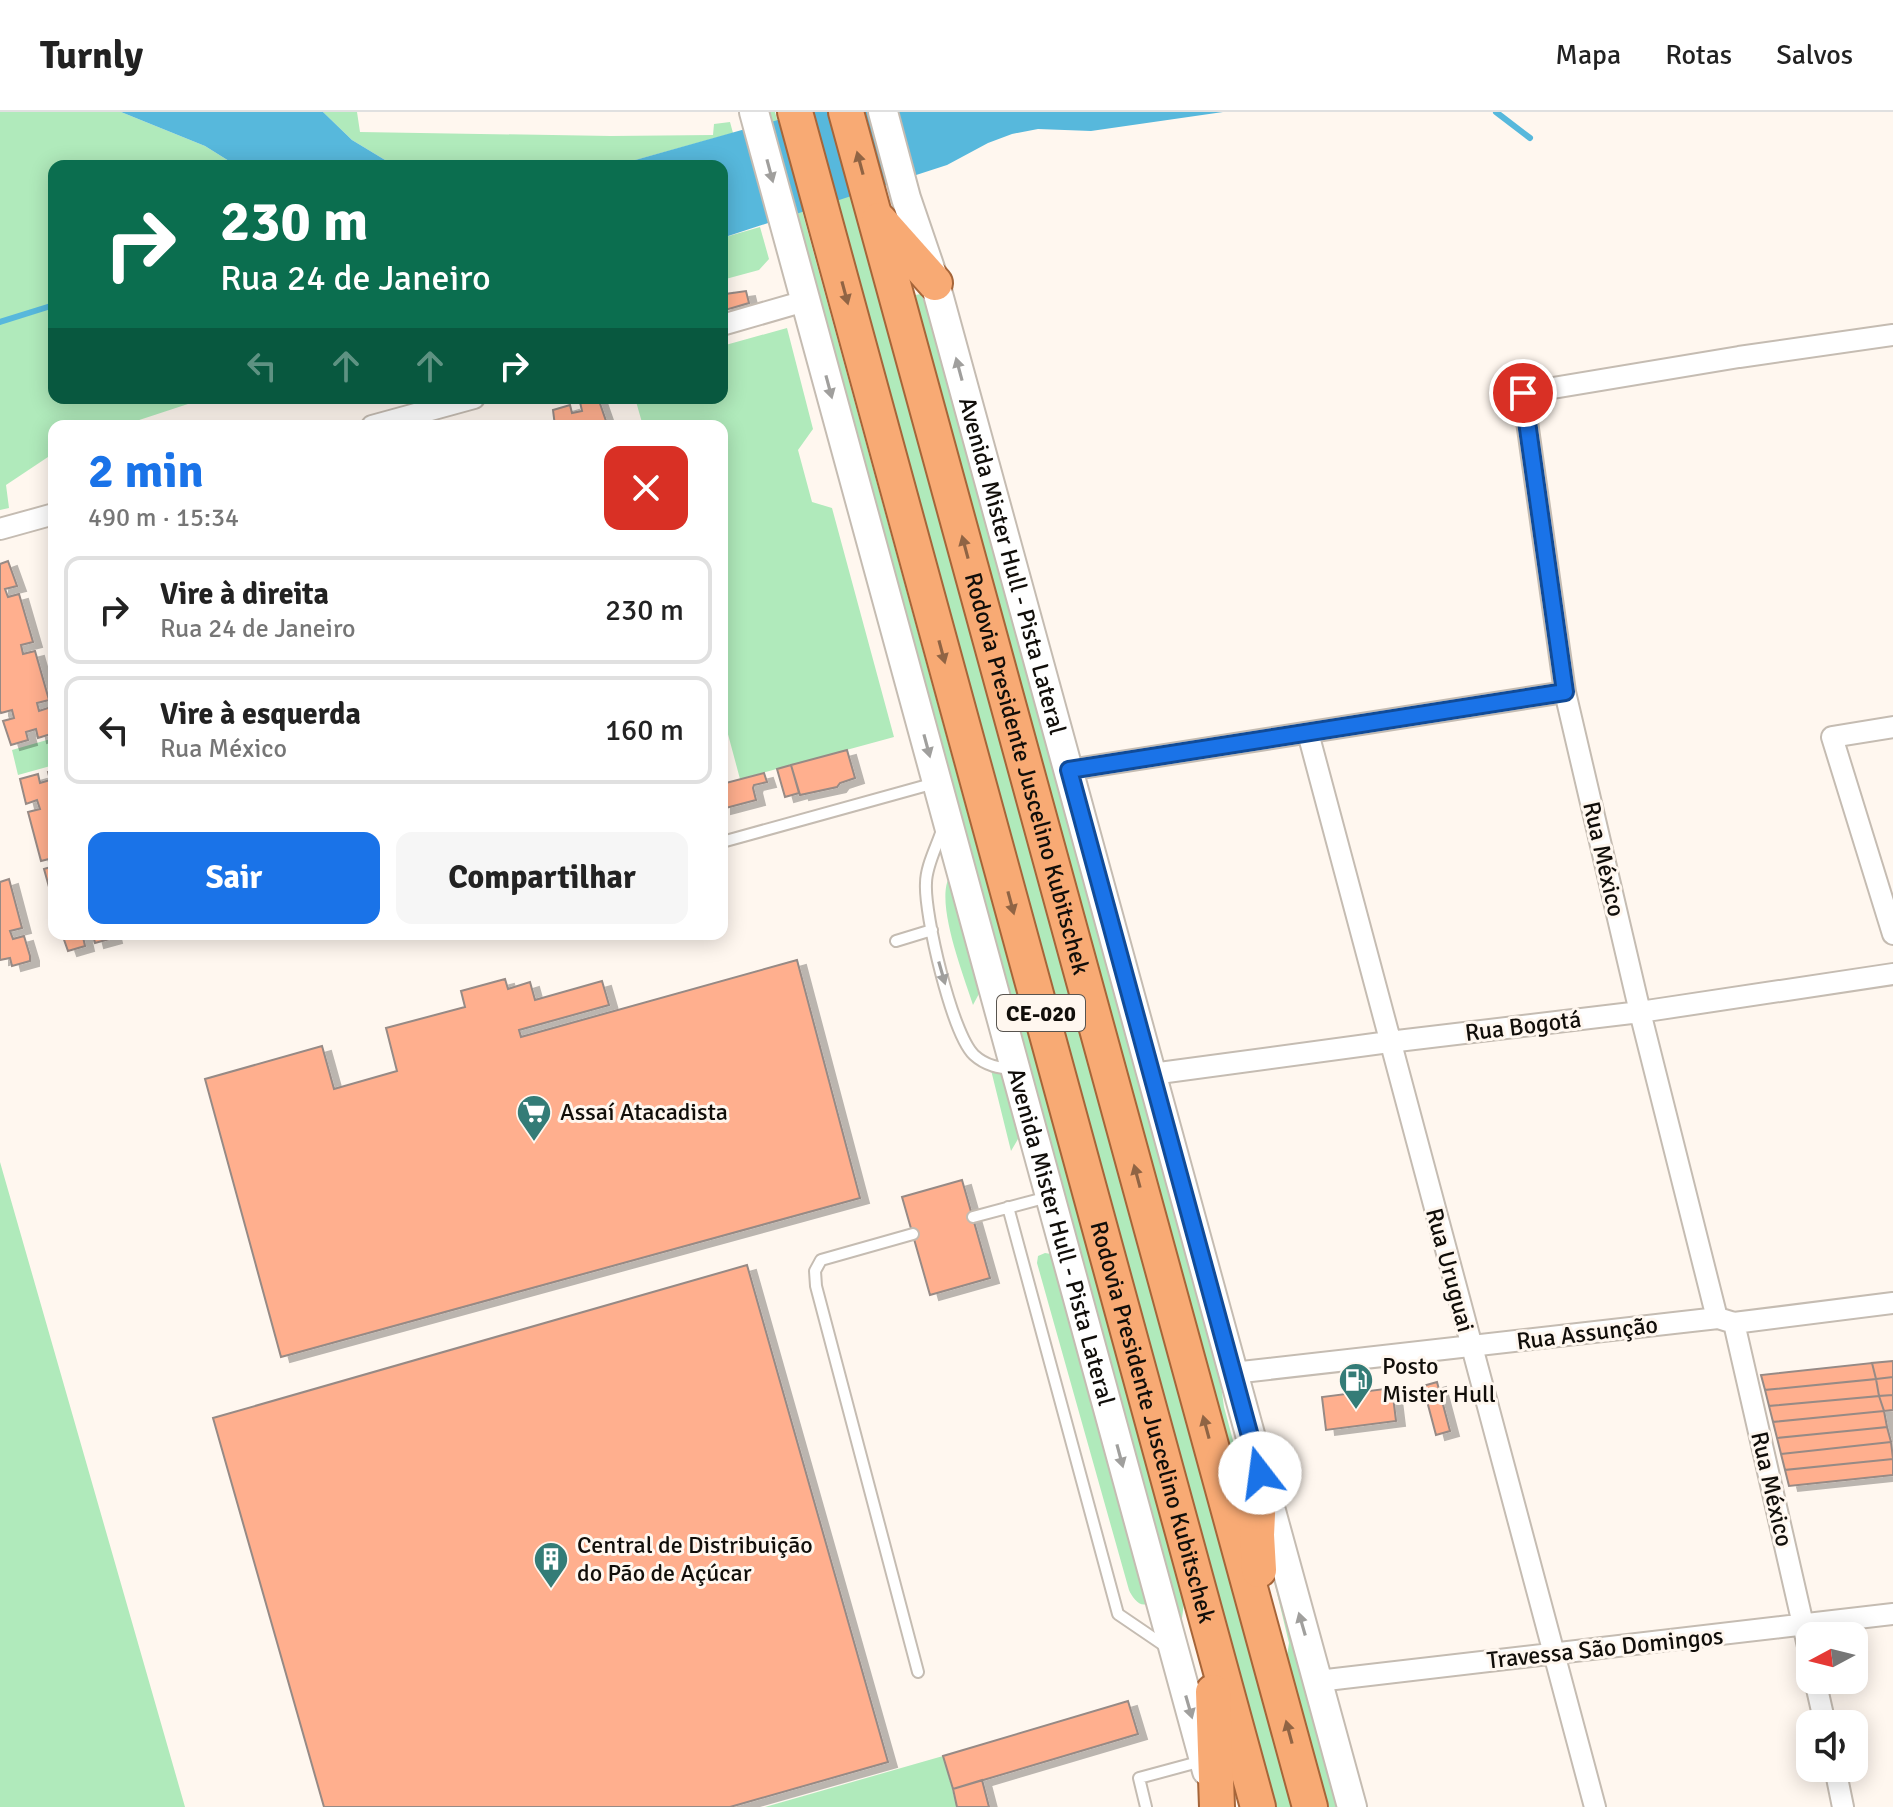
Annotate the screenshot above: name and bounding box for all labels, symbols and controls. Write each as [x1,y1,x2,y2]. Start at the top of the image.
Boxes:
text: Turnly [40,32,143,79]
text: Mapa [1555,38,1621,72]
text: Rotas [1665,38,1732,72]
text: Salvos [1776,38,1853,72]
one-way arrow [853,150,866,174]
one-way arrow [764,159,776,184]
text: 230 m [220,187,368,256]
icon: right [88,192,192,296]
text: Rua 24 de Janeiro [220,256,491,301]
one-way arrow [839,281,851,306]
icon: left [240,344,284,388]
icon: ahead [324,344,368,388]
icon: ahead [408,344,452,388]
icon: right [492,344,536,388]
one-way arrow [952,356,965,380]
pin [1489,359,1557,427]
icon: arrive [1501,371,1545,415]
one-way arrow [823,374,835,399]
street label: Avenida Mister Hull - Pista Lateral [952,394,1073,738]
text: 2 min [88,442,204,501]
button: close [604,446,688,530]
text: 490 m · 15:34 [88,502,239,534]
one-way arrow [959,535,971,560]
street label: Rodovia Presidente Juscelino Kubitschek [958,569,1096,978]
text: Vire à direita [160,576,329,613]
icon: right [92,588,136,632]
text: 230 m [605,592,684,629]
text: Rua 24 de Janeiro [160,613,355,645]
one-way arrow [937,640,949,665]
text: Vire à esquerda [160,696,361,733]
icon: left [92,708,136,752]
text: 160 m [605,712,684,749]
text: Rua México [160,733,287,765]
one-way arrow [921,734,934,758]
street label: Rua México [1576,799,1632,919]
button: Sair [88,832,380,924]
button: Compartilhar [396,832,688,924]
one-way arrow [1005,892,1018,916]
one-way arrow [936,961,948,986]
road number: CE-020 [997,995,1085,1031]
street label: Rua Bogotá [1463,1004,1583,1048]
street label: Avenida Mister Hull - Pista Lateral [1001,1065,1122,1409]
supermarket icon: Assaí Atacadista [515,1093,553,1143]
place label: Assaí Atacadista [560,1097,728,1127]
one-way arrow [1130,1164,1143,1188]
street label: Rua Uruguai [1419,1205,1481,1335]
street label: Rodovia Presidente Juscelino Kubitschek [1084,1218,1222,1626]
street label: Rua Assunção [1515,1309,1659,1357]
place label: Posto Mister Hull [1382,1351,1496,1409]
fuel station icon: Posto Mister Hull [1337,1361,1375,1411]
one-way arrow [1199,1414,1211,1439]
street label: Rua México [1744,1429,1800,1549]
position arrow [1218,1431,1302,1515]
one-way arrow [1115,1443,1127,1468]
place label: Central de Distribuição do Pão de Açúcar [577,1530,813,1588]
building icon: Central de Distribuição do Pão de Açúcar [532,1540,570,1590]
one-way arrow [1295,1611,1307,1636]
street label: Travessa São Domingos [1485,1621,1725,1675]
north arrow [1796,1622,1868,1694]
map controls [1796,1622,1868,1782]
one-way arrow [1183,1695,1196,1719]
button: sound [1796,1710,1868,1782]
one-way arrow [1282,1719,1295,1743]

